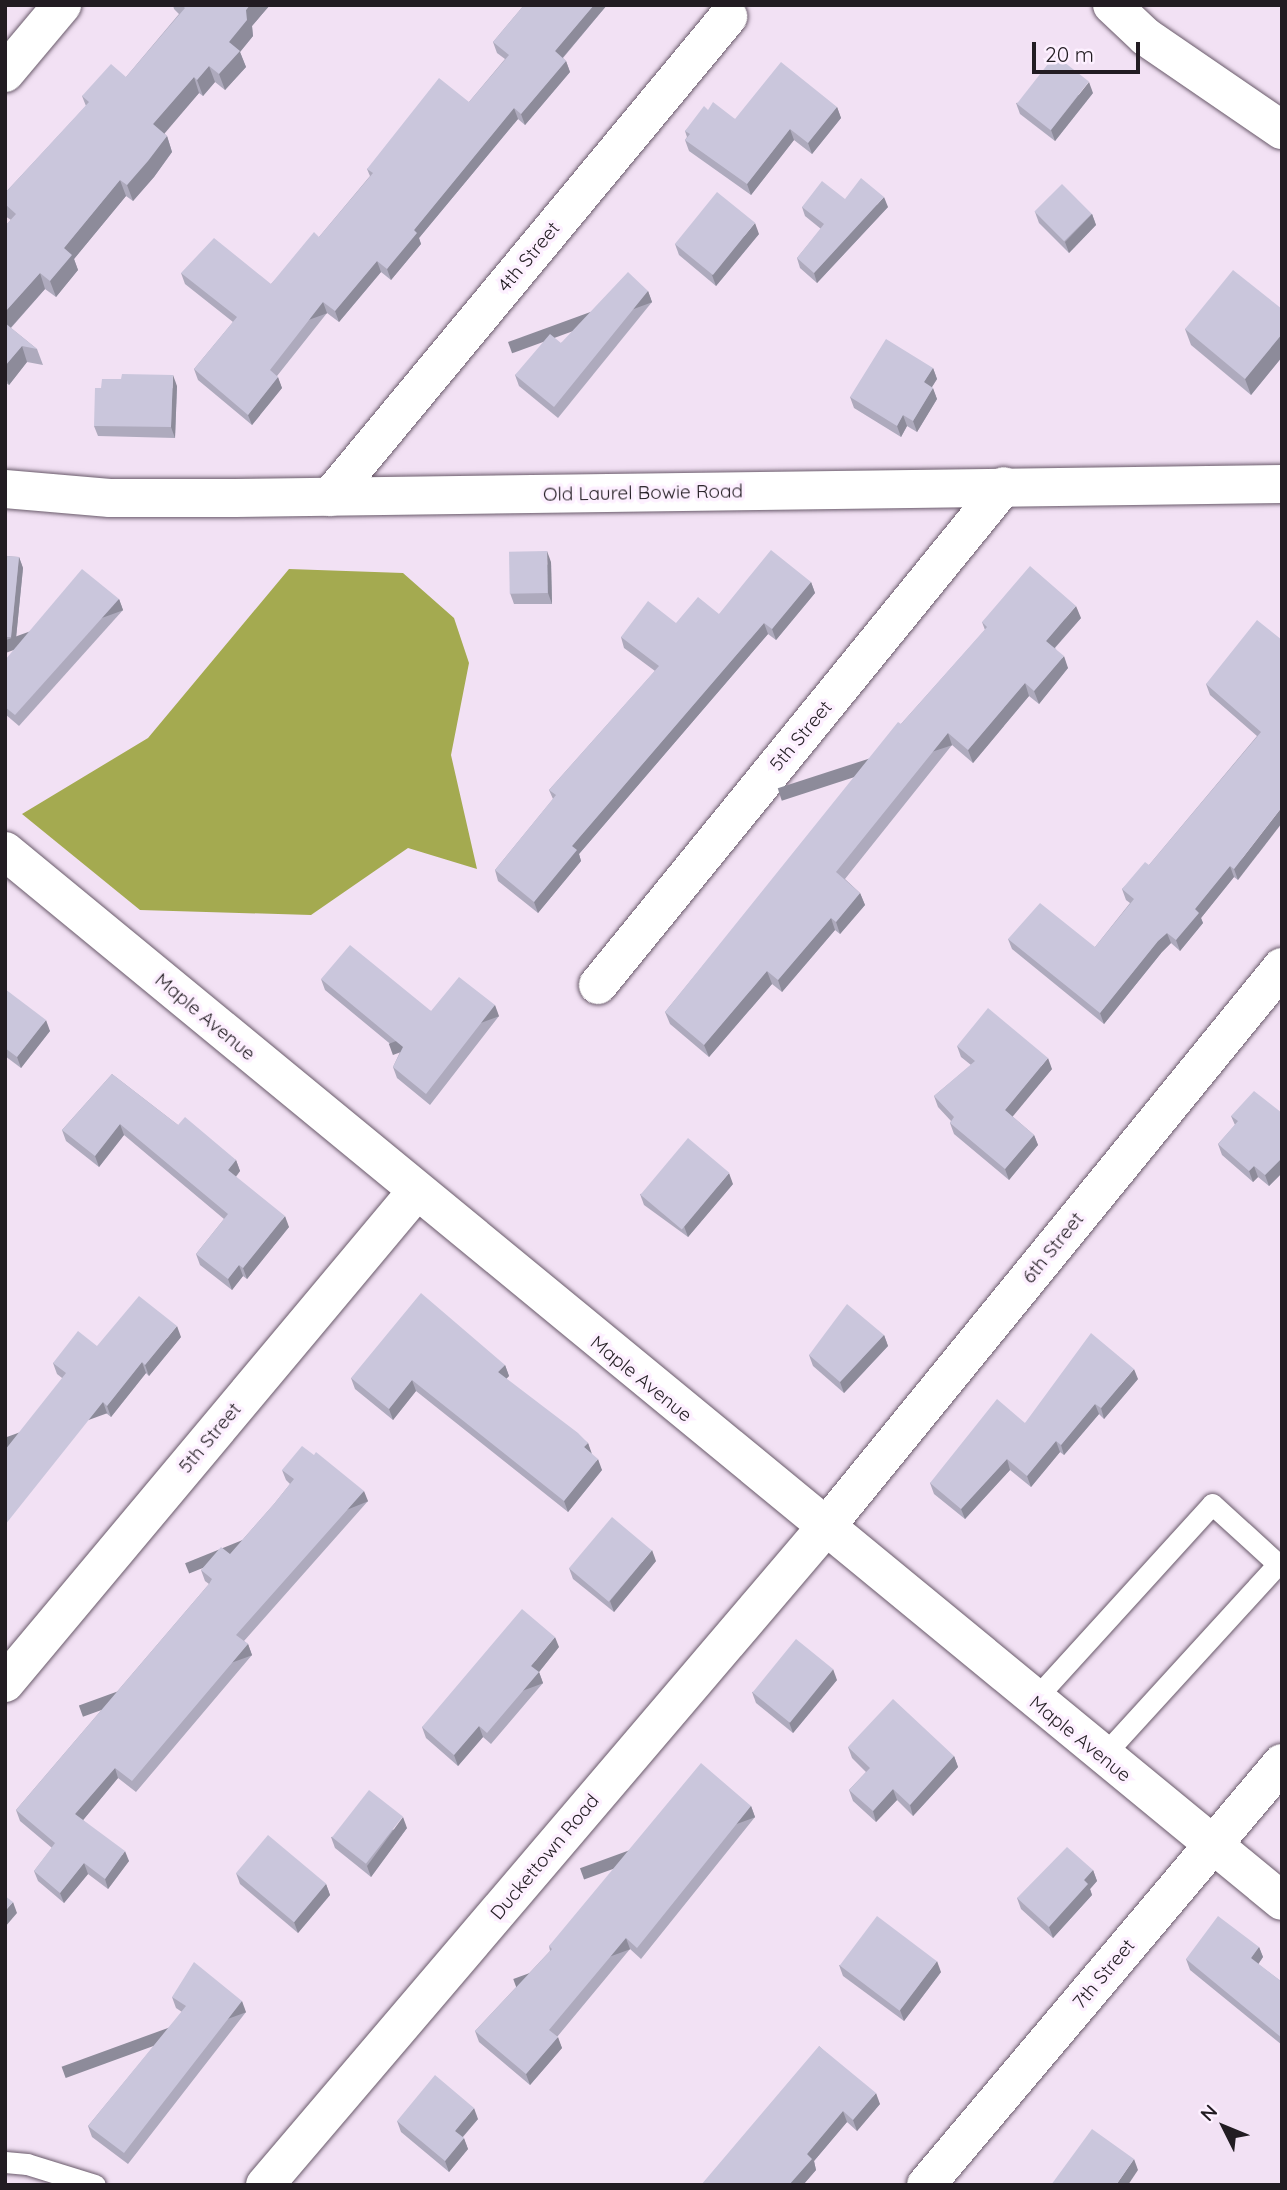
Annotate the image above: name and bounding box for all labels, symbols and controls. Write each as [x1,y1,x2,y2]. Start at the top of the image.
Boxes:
scale bar [1035,28,1144,72]
text: 20 m [1045,41,1094,67]
street label: 4th Street [493,217,565,297]
street label: Old Laurel Bowie Road [543,480,743,506]
street label: 5th Street [765,696,837,776]
street label: Maple Avenue [150,968,260,1066]
street label: 6th Street [1018,1208,1088,1288]
street label: Maple Avenue [586,1331,696,1427]
street label: 5th Street [174,1398,246,1478]
street label: Maple Avenue [1025,1691,1135,1787]
street label: Duckettown Road [486,1790,604,1924]
street label: 7th Street [1068,1934,1140,2014]
north arrow [1189,2092,1259,2162]
text: N [1195,2099,1222,2126]

